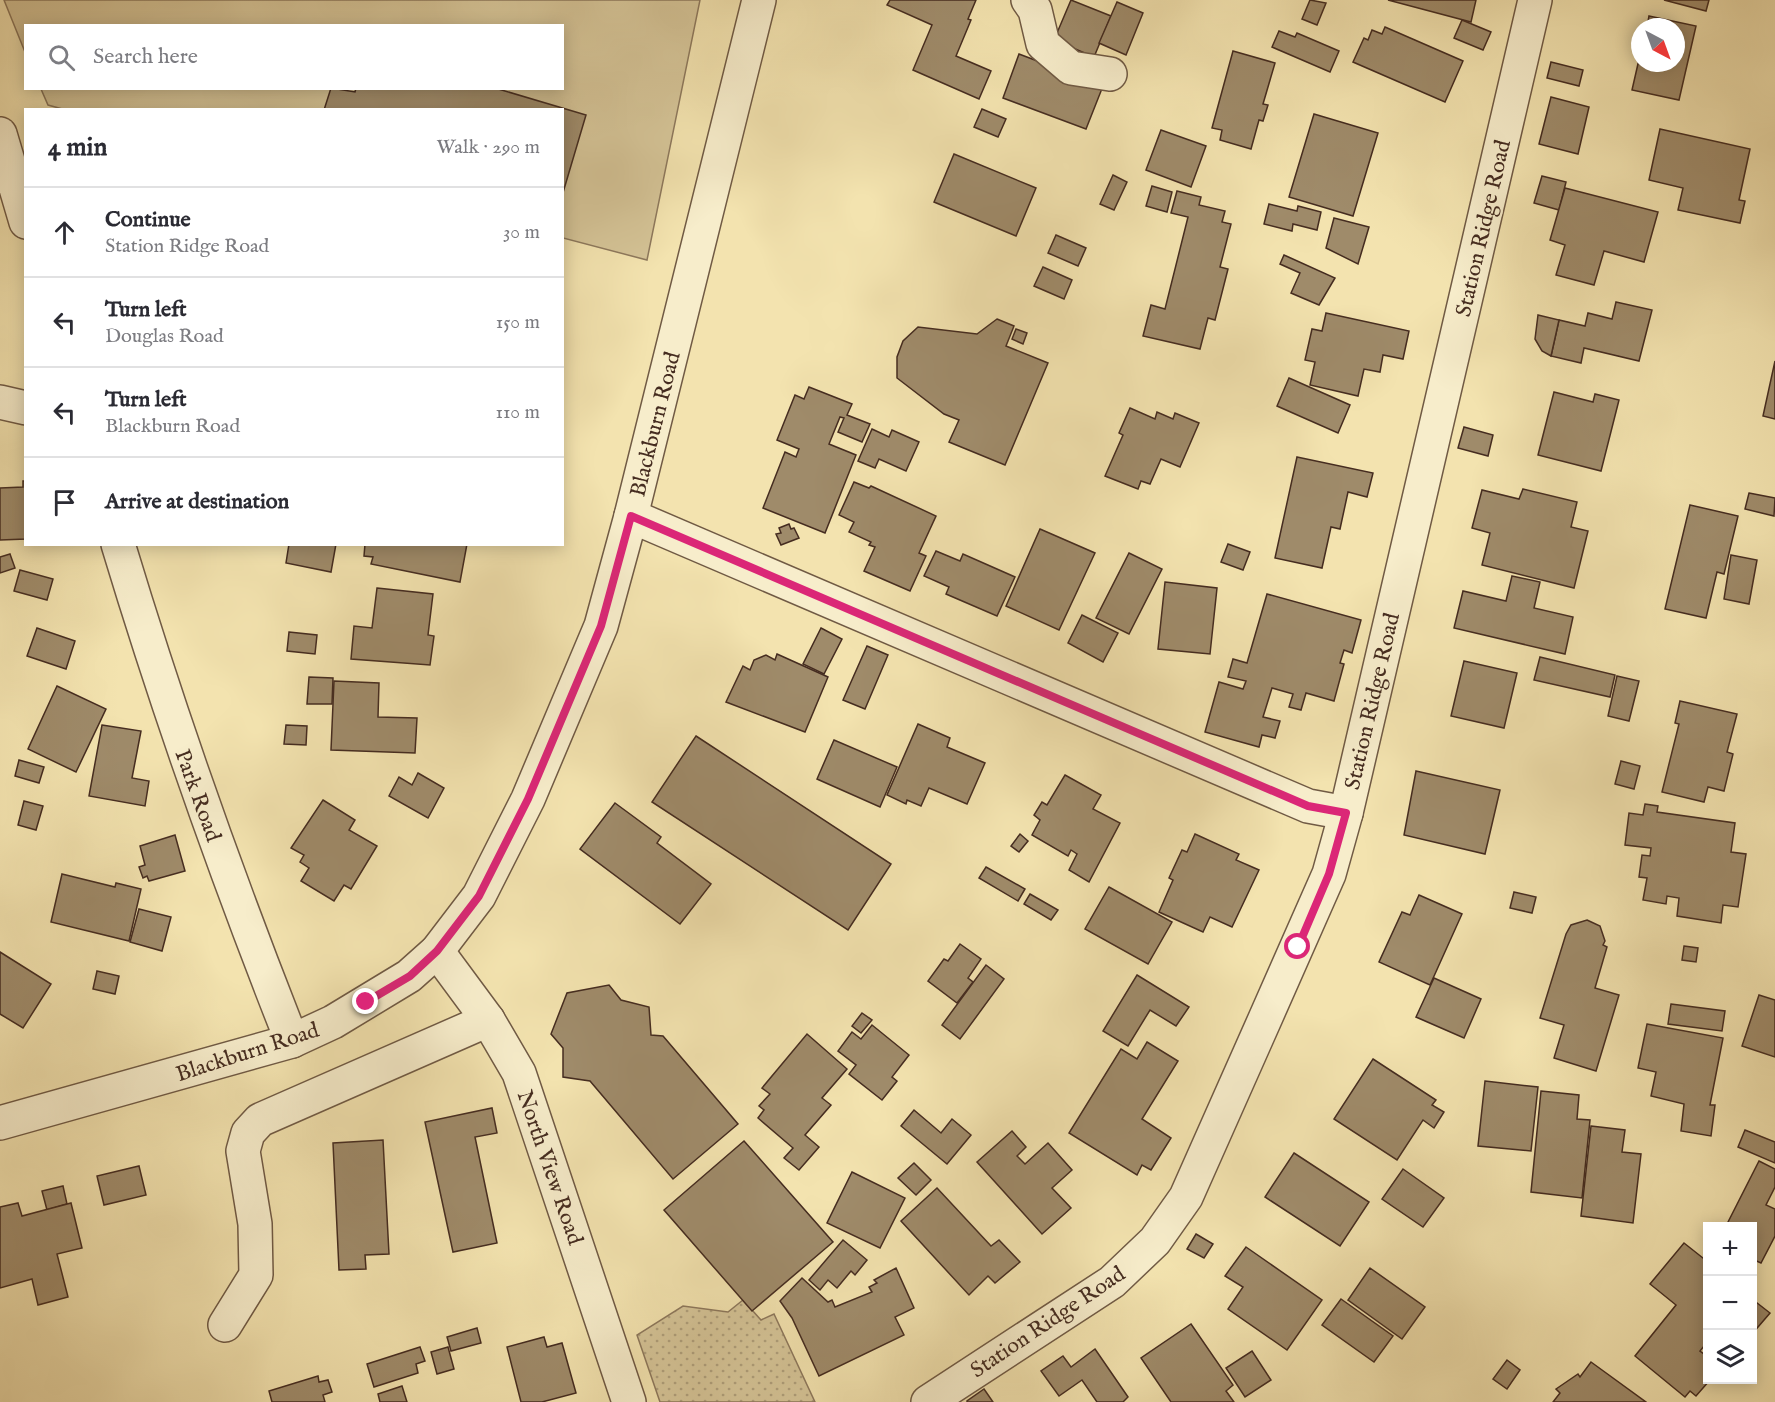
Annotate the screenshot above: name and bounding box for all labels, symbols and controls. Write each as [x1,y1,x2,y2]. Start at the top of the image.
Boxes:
north arrow [1631,18,1685,72]
search box [24,24,564,90]
icon: search [45,41,78,74]
text: Search here [93,43,198,71]
text: 4 min [48,131,107,164]
text: Walk · 290 m [436,135,540,160]
street label: Station Ridge Road [1450,137,1518,320]
text: Continue [105,206,191,234]
icon: ahead [48,216,81,249]
text: 30 m [503,220,540,245]
text: Station Ridge Road [105,234,269,259]
text: Turn left [105,296,187,324]
icon: left [48,306,81,339]
text: 150 m [496,310,540,335]
text: Douglas Road [105,324,224,349]
street label: Blackburn Road [624,349,688,500]
text: Turn left [105,386,187,414]
icon: left [48,396,81,429]
text: 110 m [496,400,540,425]
text: Blackburn Road [105,414,240,439]
icon: arrive [48,486,81,519]
text: Arrive at destination [105,488,289,516]
street label: Station Ridge Road [1339,610,1407,793]
street label: Park Road [167,746,227,846]
route start [1284,933,1310,959]
route end [352,988,378,1014]
street label: Blackburn Road [173,1017,323,1089]
street label: North View Road [510,1087,589,1249]
map controls [1703,1222,1757,1384]
button: + [1703,1222,1757,1276]
street label: Station Ridge Road [965,1260,1131,1385]
button: − [1703,1276,1757,1330]
button: layers [1703,1330,1757,1384]

